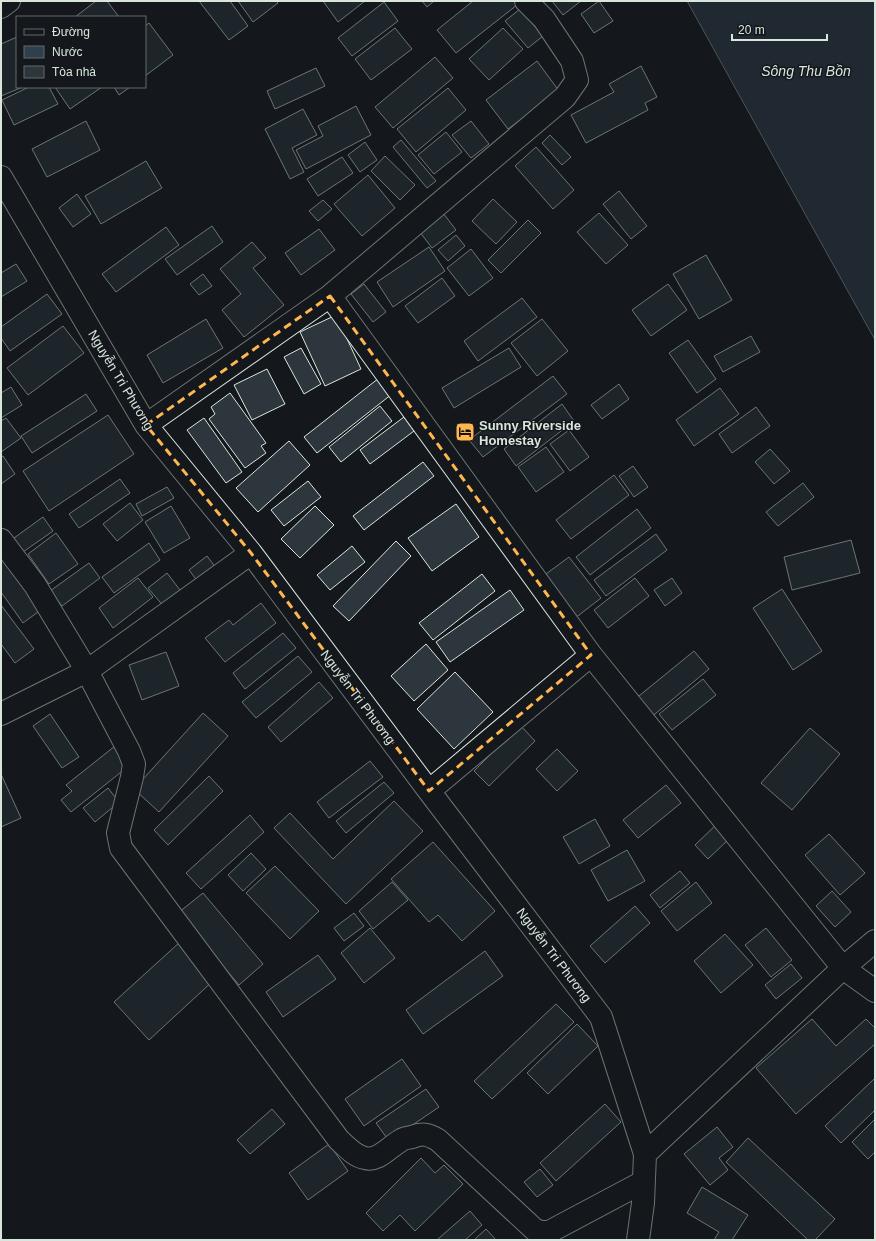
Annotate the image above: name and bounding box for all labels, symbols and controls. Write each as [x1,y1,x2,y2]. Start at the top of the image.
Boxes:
legend [16,16,146,88]
scale bar [732,16,827,42]
text: 20 m [738,23,765,37]
text: Đường [52,25,90,39]
text: Nước [52,45,83,59]
water label: Sông Thu Bồn [761,63,851,79]
text: Tòa nhà [52,65,96,79]
street label: Nguyễn Tri Phương [85,327,157,433]
place label: Sunny Riverside Homestay [479,418,581,448]
hotel icon: Sunny Riverside Homestay [454,421,476,443]
street label: Nguyễn Tri Phương [318,647,398,747]
street label: Nguyễn Tri Phương [514,905,594,1005]

